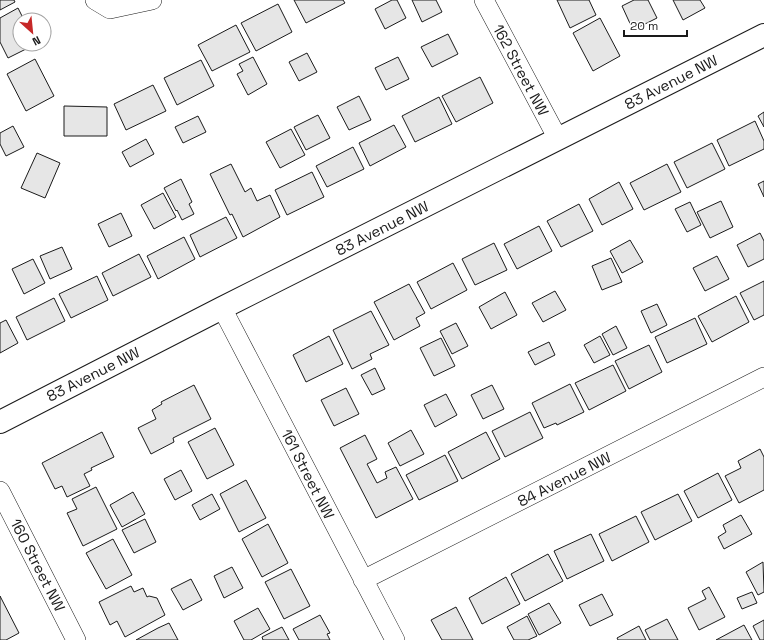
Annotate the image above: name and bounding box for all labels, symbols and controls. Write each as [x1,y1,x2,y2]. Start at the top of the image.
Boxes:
north arrow [12,12,52,52]
scale bar [624,12,687,38]
text: 20 m [630,18,658,34]
street label: 162 Street NW [489,21,553,119]
text: N [30,33,43,49]
street label: 83 Avenue NW [621,50,721,114]
street label: 83 Avenue NW [332,196,432,260]
street label: 83 Avenue NW [43,342,143,406]
street label: 161 Street NW [277,426,339,522]
street label: 84 Avenue NW [514,447,614,511]
street label: 160 Street NW [6,515,70,615]

